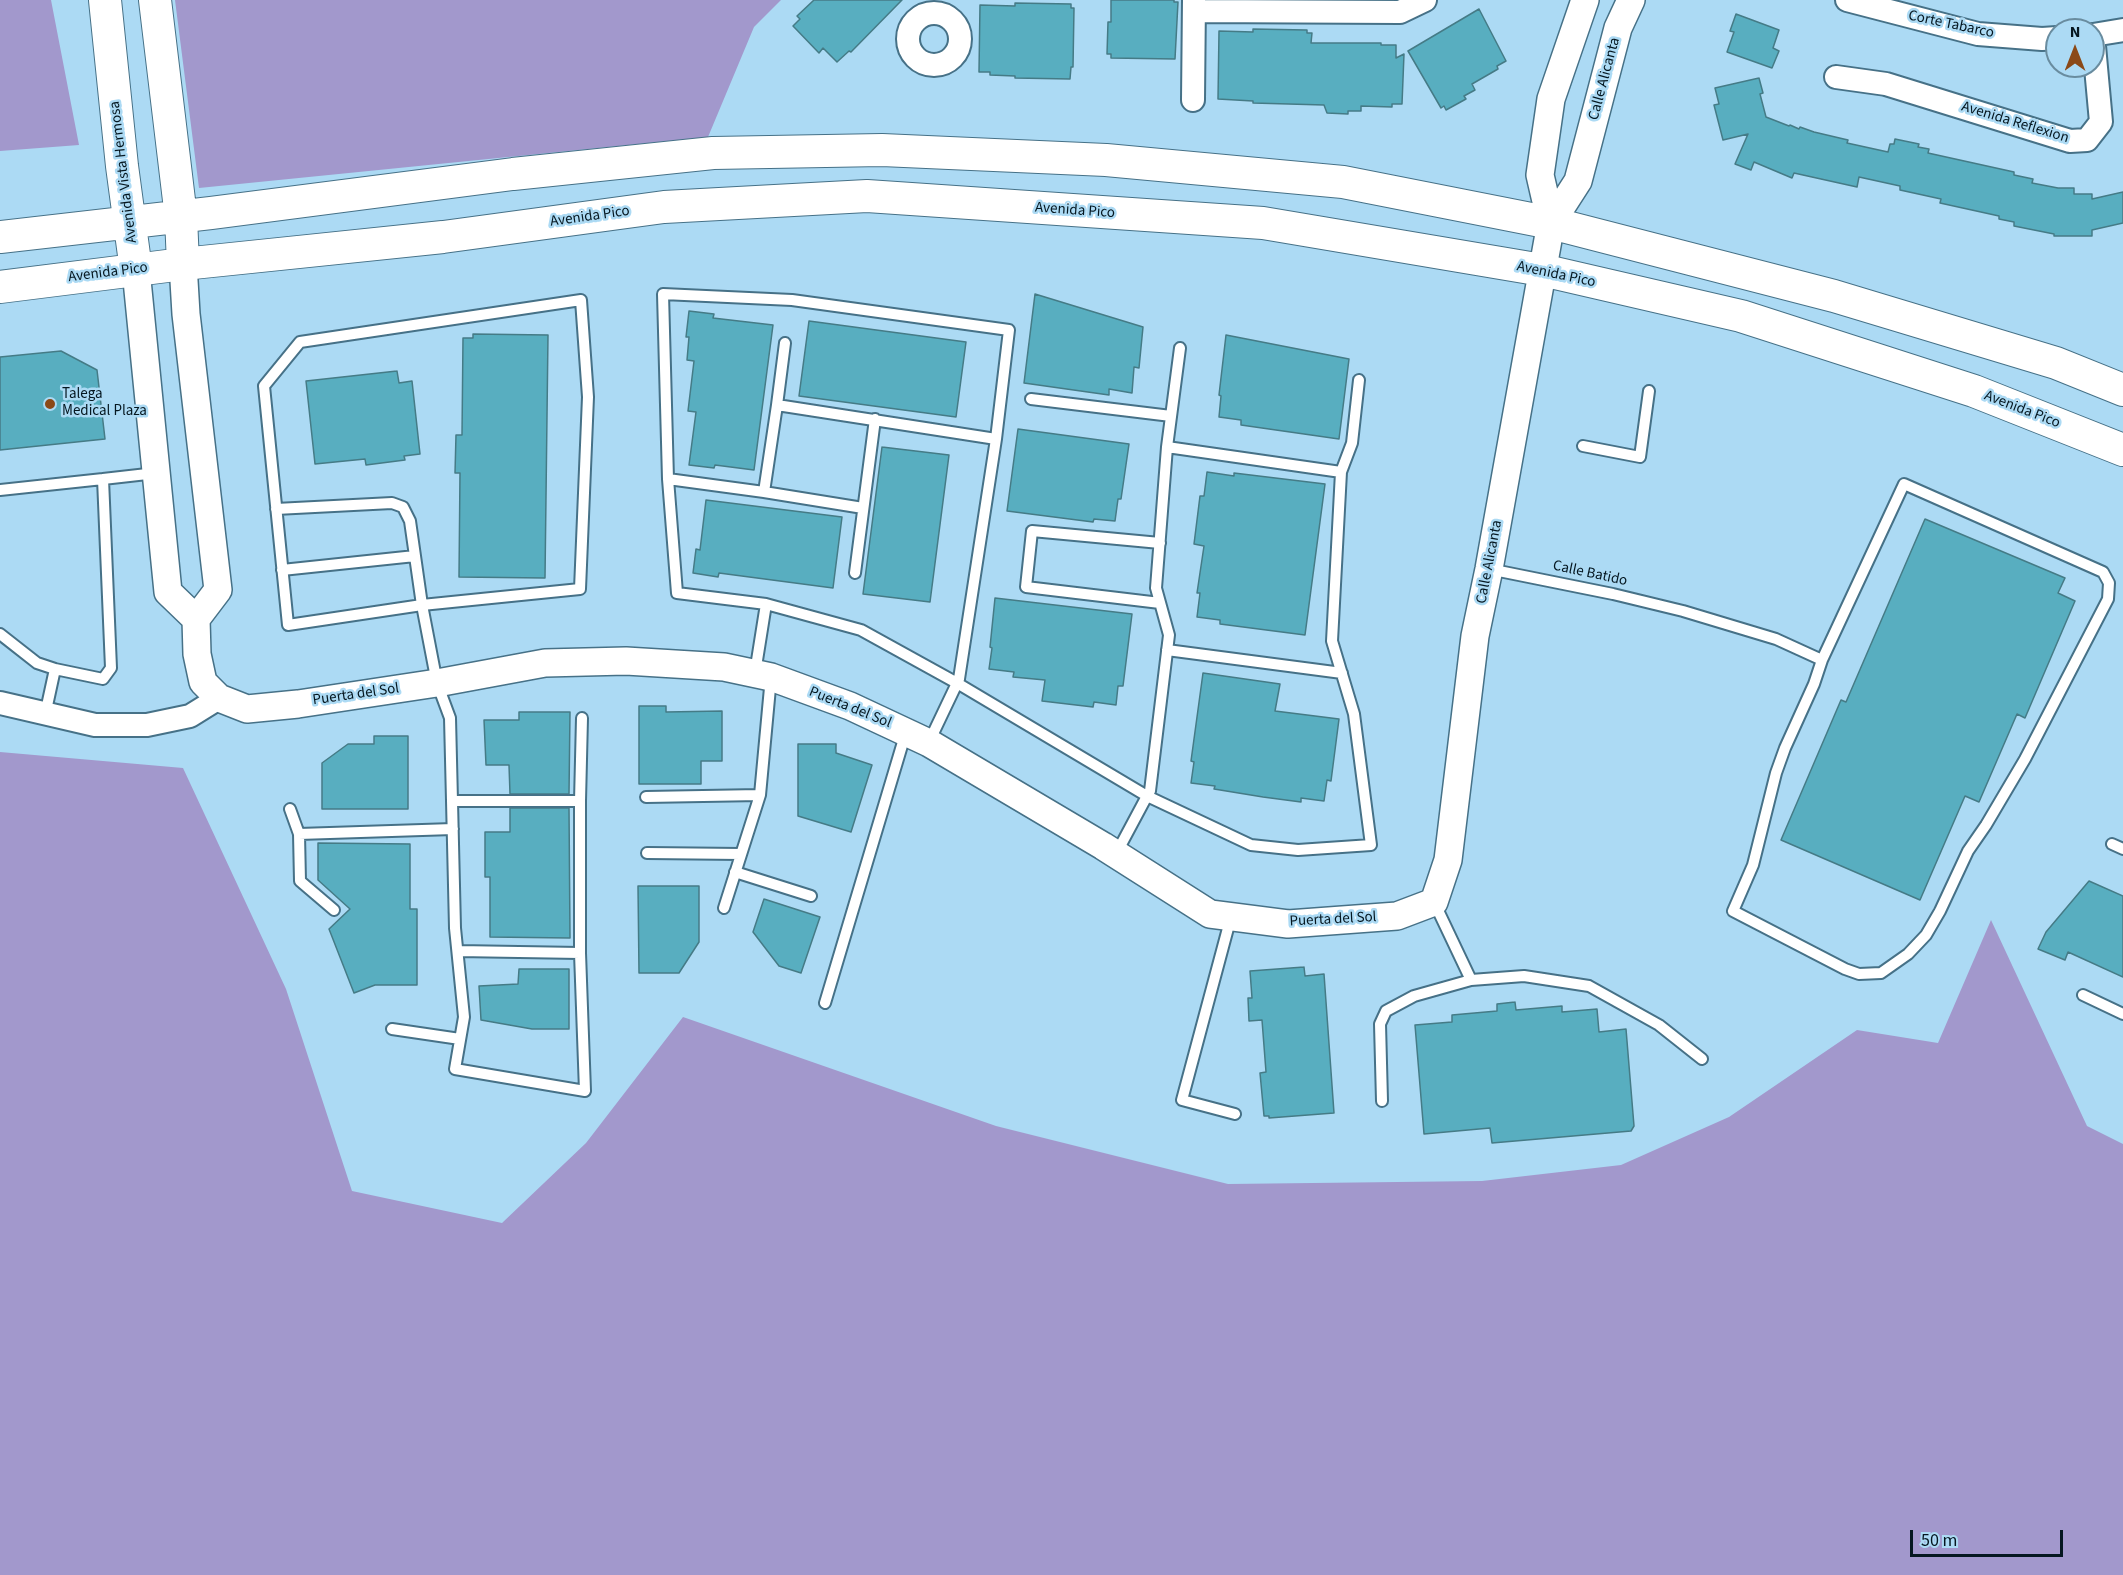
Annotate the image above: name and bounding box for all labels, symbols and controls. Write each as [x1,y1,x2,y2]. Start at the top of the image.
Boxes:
street label: Corte Tabarco [1907,7,1995,43]
north arrow [2045,18,2105,78]
text: N [2070,21,2080,43]
street label: Calle Alicanta [1585,36,1625,122]
street label: Avenida Reflexion [1959,98,2071,148]
street label: Avenida Vista Hermosa [106,100,142,244]
street label: Avenida Pico [1034,199,1116,223]
street label: Avenida Pico [549,203,631,231]
street label: Avenida Pico [1515,258,1597,292]
street label: Avenida Pico [67,259,149,287]
place label: Talega Medical Plaza [62,386,147,421]
street label: Avenida Pico [1981,387,2063,433]
marker: Talega Medical Plaza [43,397,57,411]
street label: Calle Alicanta [1473,519,1507,605]
street label: Calle Batido [1551,557,1629,591]
street label: Puerta del Sol [312,680,400,710]
street label: Puerta del Sol [806,683,894,733]
street label: Puerta del Sol [1289,909,1377,931]
scale bar [1913,1518,2066,1556]
text: 50 m [1921,1528,1957,1553]

